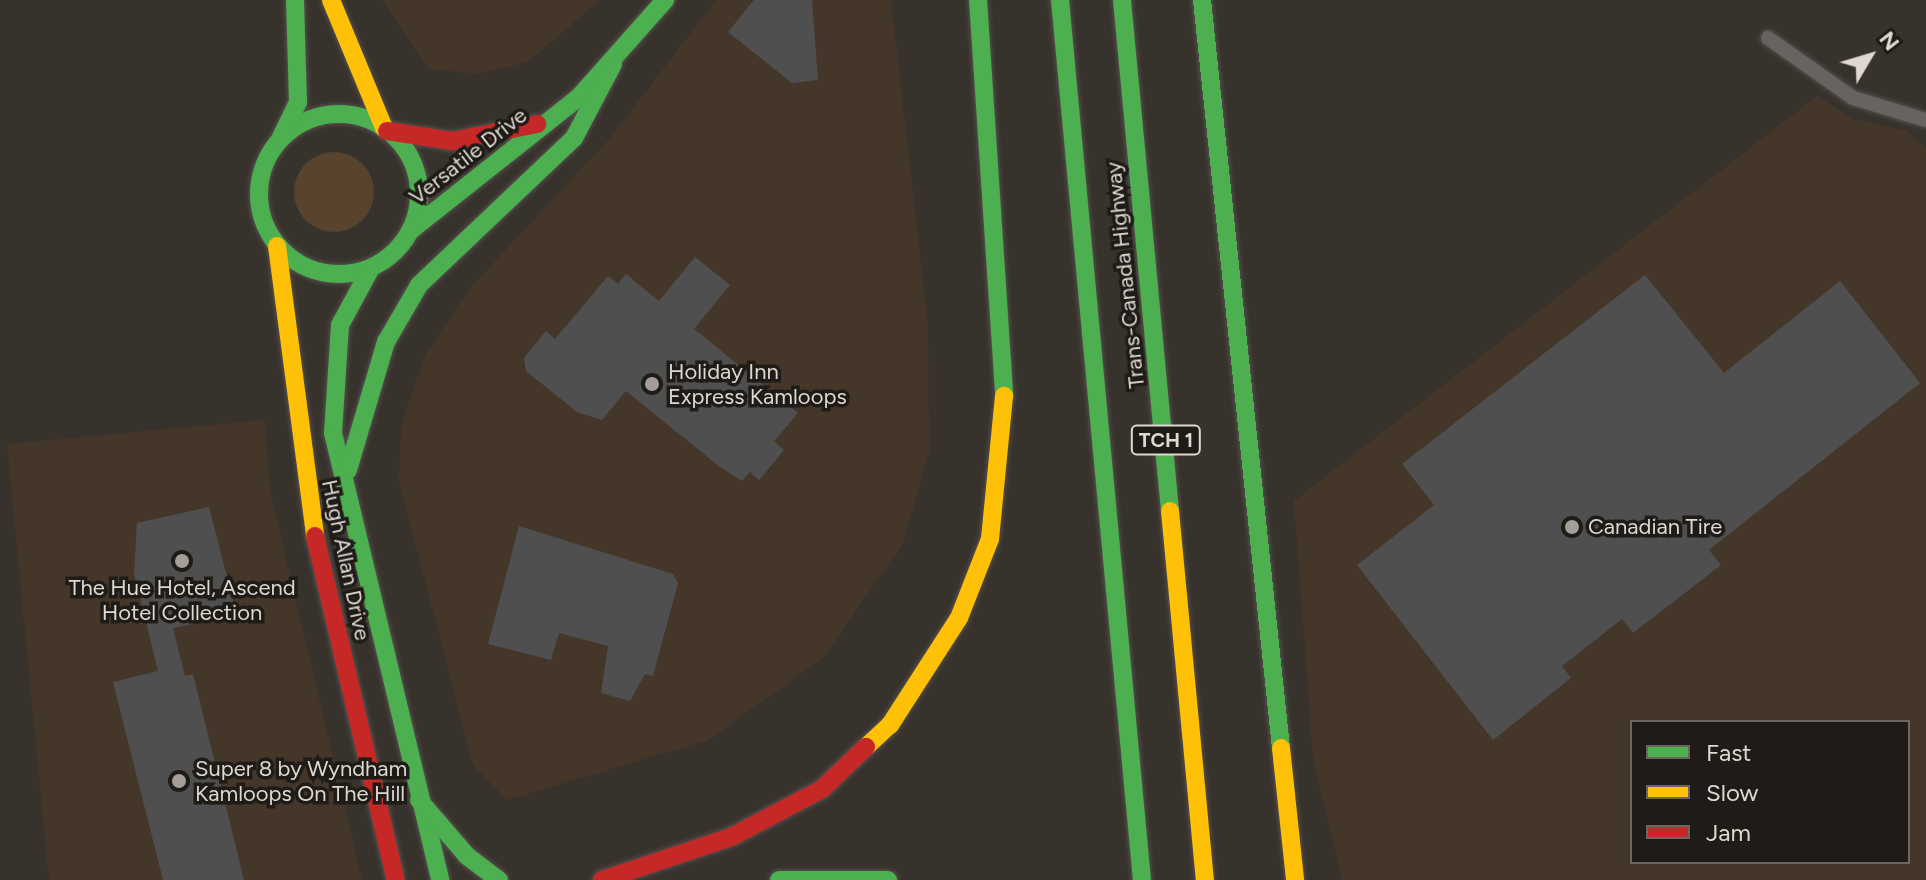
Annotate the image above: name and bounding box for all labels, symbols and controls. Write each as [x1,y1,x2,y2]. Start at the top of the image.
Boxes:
north arrow [1830,16,1910,96]
text: N [1873,26,1905,56]
street label: Versatile Drive [404,102,532,210]
street label: Trans-Canada Highway [1100,160,1150,390]
place label: Holiday Inn Express Kamloops [668,358,847,410]
marker: Holiday Inn Express Kamloops [643,375,661,393]
road number: TCH 1 [1130,424,1202,456]
street label: Hugh Allan Drive [316,477,376,643]
place label: Canadian Tire [1588,514,1722,540]
marker: Canadian Tire [1563,518,1581,536]
marker: The Hue Hotel, Ascend Hotel Collection [173,552,191,570]
place label: The Hue Hotel, Ascend Hotel Collection [68,574,296,626]
legend [1630,720,1910,864]
text: Fast [1706,738,1751,767]
place label: Super 8 by Wyndham Kamloops On The Hill [195,755,407,806]
marker: Super 8 by Wyndham Kamloops On The Hill [170,772,188,790]
text: Slow [1706,778,1758,807]
text: Jam [1706,818,1751,847]

